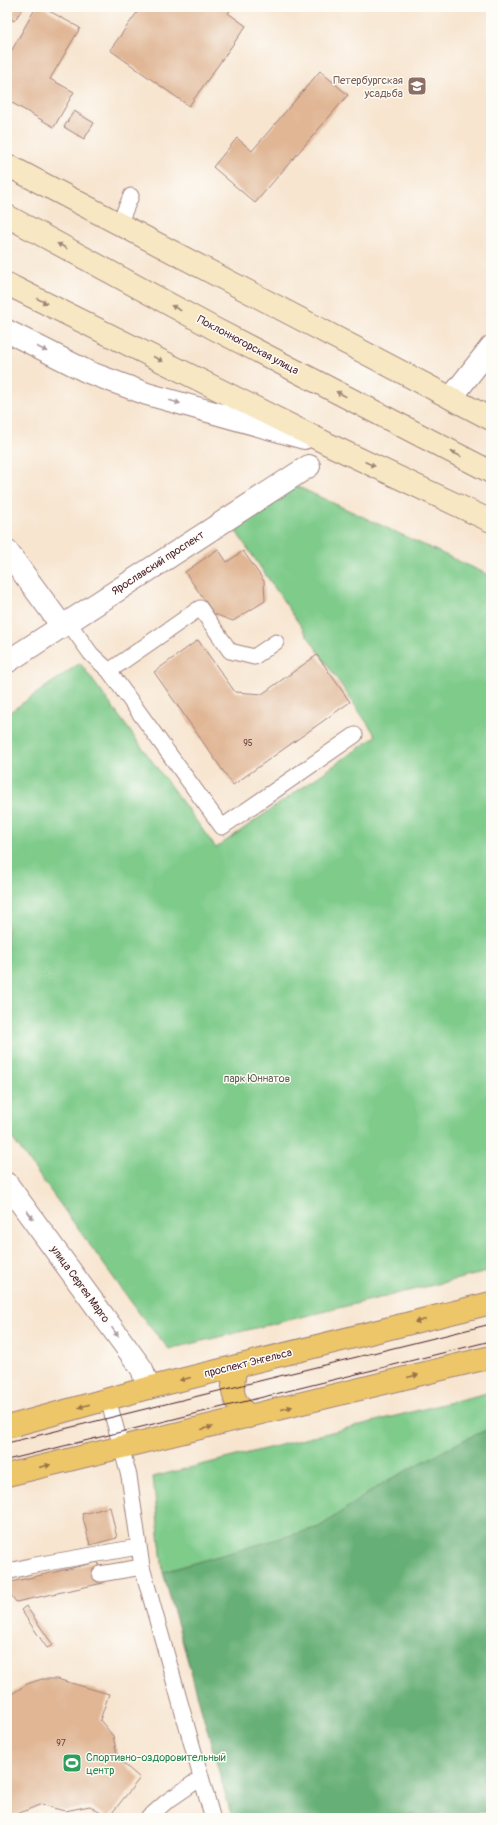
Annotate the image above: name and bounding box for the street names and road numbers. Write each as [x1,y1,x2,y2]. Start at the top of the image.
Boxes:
street label: Поклонногорская улица [195,313,301,377]
street label: Ярославский проспект [109,528,207,598]
street label: улица Сергея Марго [47,1242,112,1325]
street label: проспект Энгельса [203,1346,293,1380]

